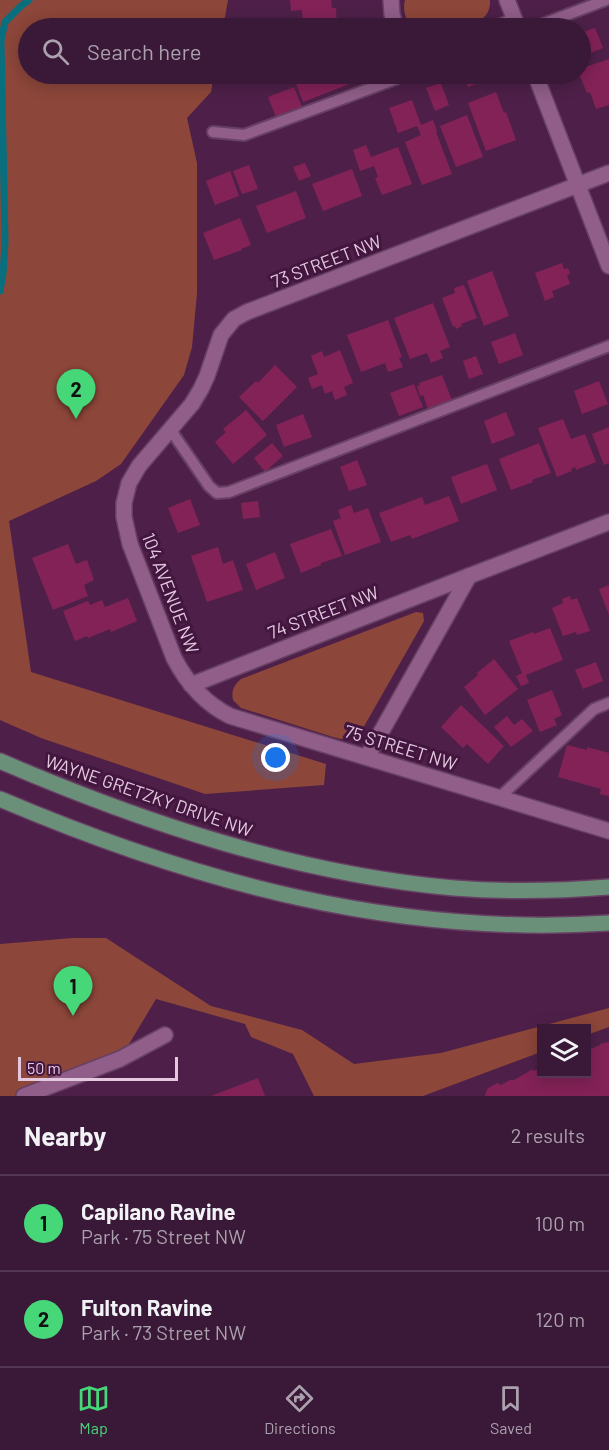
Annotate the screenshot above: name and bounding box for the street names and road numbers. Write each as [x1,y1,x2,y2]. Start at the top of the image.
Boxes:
street label: 73 STREET NW [268,230,384,292]
street label: 104 AVENUE NW [138,529,204,657]
street label: 74 STREET NW [264,581,382,643]
street label: 75 STREET NW [342,719,460,775]
street label: WAYNE GRETZKY DRIVE NW [43,749,256,841]

